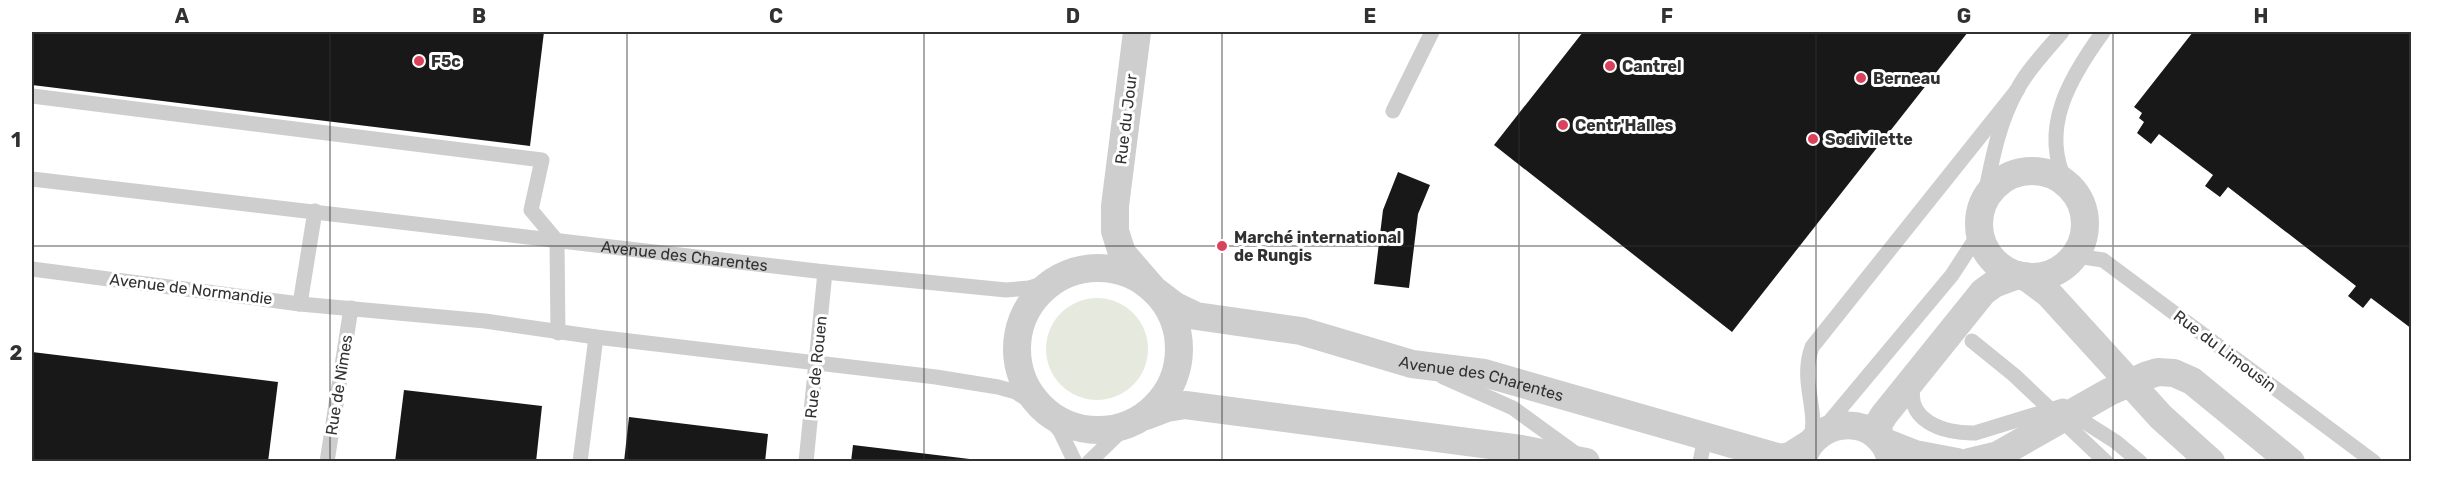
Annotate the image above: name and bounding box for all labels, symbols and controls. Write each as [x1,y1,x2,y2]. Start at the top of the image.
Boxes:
text: A [175,4,190,28]
text: B [472,4,486,28]
text: C [769,4,783,28]
text: D [1066,4,1080,28]
text: E [1364,4,1376,28]
text: F [1661,4,1673,28]
text: G [1957,4,1971,28]
text: H [2254,4,2268,28]
place label: F5c [431,52,461,71]
marker: F5c [412,54,426,68]
place label: Cantrel [1622,57,1682,76]
marker: Cantrel [1603,59,1617,73]
place label: Berneau [1873,69,1941,88]
marker: Berneau [1854,71,1868,85]
street label: Rue du Jour [1111,73,1141,165]
place label: Centr'Halles [1575,116,1674,135]
marker: Centr'Halles [1556,118,1570,132]
text: 1 [11,128,21,152]
place label: Sodivilette [1825,130,1913,149]
marker: Sodivilette [1806,132,1820,146]
place label: Marché international de Rungis [1234,228,1401,265]
street label: Avenue des Charentes [600,236,769,275]
marker: Marché international de Rungis [1215,239,1229,253]
street label: Avenue de Normandie [109,270,274,308]
street label: Rue du Limousin [2170,306,2280,396]
street label: Rue de Rouen [801,315,831,419]
street label: Rue de Nîmes [322,333,356,437]
text: 2 [10,341,23,365]
street label: Avenue des Charentes [1397,351,1566,405]

